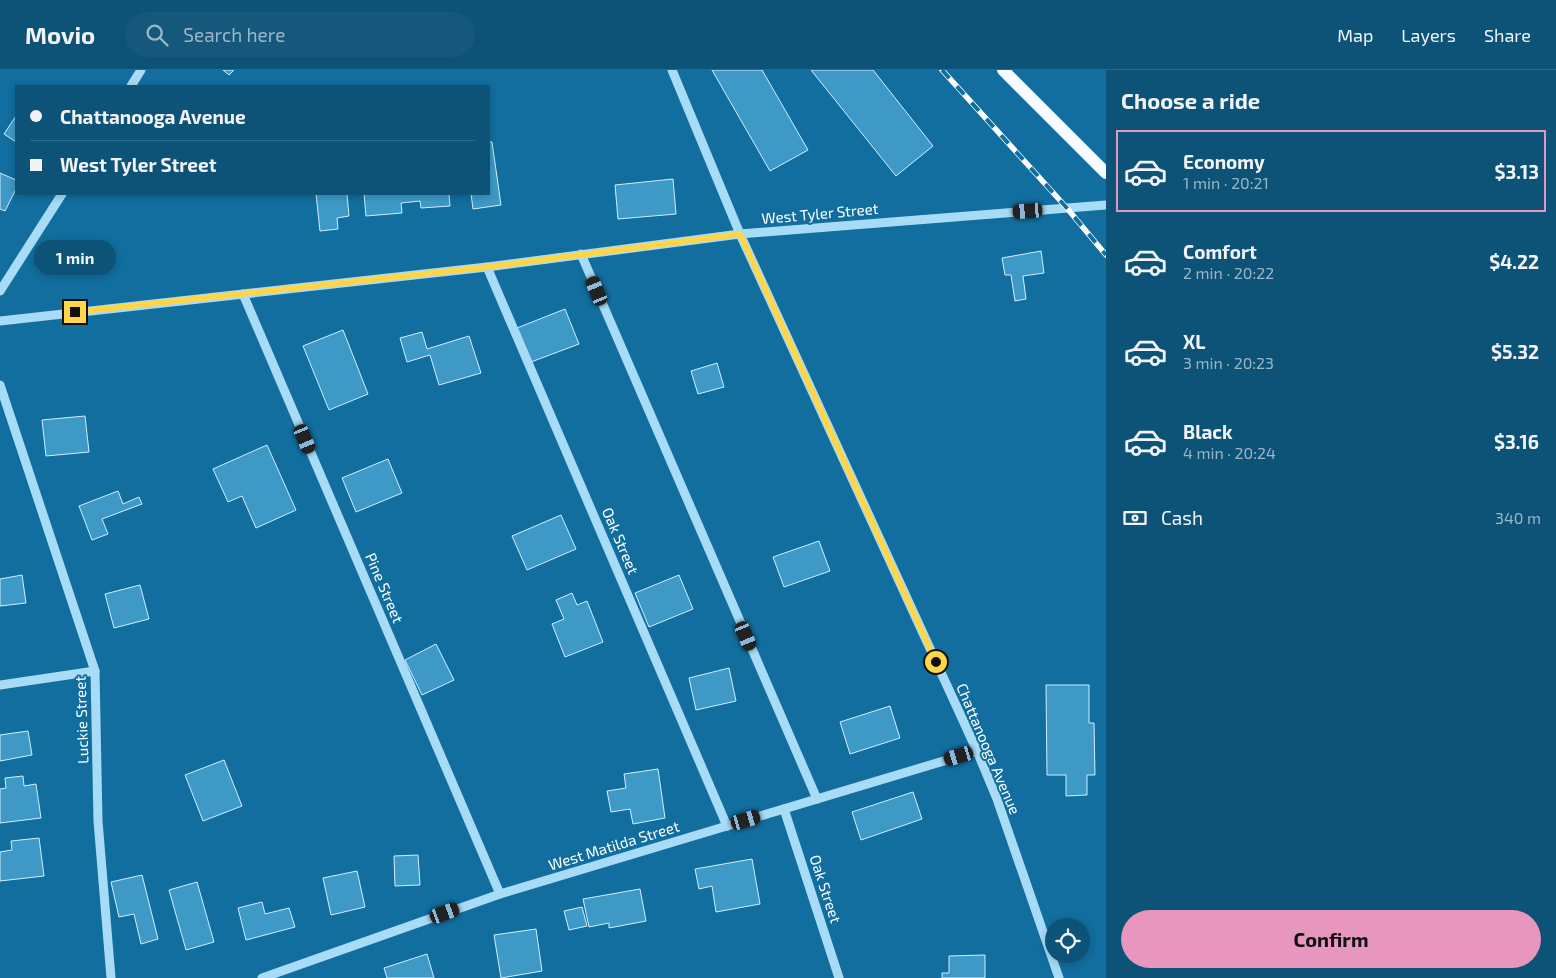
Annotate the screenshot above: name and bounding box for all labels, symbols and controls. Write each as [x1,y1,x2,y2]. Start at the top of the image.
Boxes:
search box [125,12,475,57]
text: Movio [25,20,95,49]
icon: search [143,21,171,49]
text: Search here [183,23,285,46]
text: Map [1337,24,1373,46]
text: Layers [1401,24,1456,46]
text: Share [1484,24,1531,46]
text: Choose a ride [1121,87,1260,113]
text: Chattanooga Avenue [60,105,246,128]
icon: car [1123,149,1168,194]
text: Economy [1183,150,1265,173]
text: West Tyler Street [60,153,216,176]
text: $3.13 [1494,160,1539,183]
text: 1 min · 20:21 [1183,173,1269,192]
street label: West Tyler Street [761,199,879,227]
car [1012,202,1043,220]
icon: car [1123,239,1168,284]
callout: 1 min [34,240,116,274]
text: Comfort [1183,240,1257,263]
text: 1 min [56,248,94,267]
text: $4.22 [1489,250,1539,273]
text: 2 min · 20:22 [1183,263,1274,282]
car [584,274,609,308]
route end [64,301,86,323]
icon: car [1123,329,1168,374]
text: XL [1183,330,1205,353]
text: $5.32 [1491,340,1539,363]
text: 3 min · 20:23 [1183,353,1274,372]
icon: car [1123,419,1168,464]
text: Black [1183,420,1233,443]
car [292,422,317,456]
text: $3.16 [1494,430,1539,453]
text: 4 min · 20:24 [1183,443,1276,462]
icon: cash [1121,504,1149,532]
street label: Oak Street [599,505,643,577]
text: Cash [1161,506,1203,529]
text: 340 m [1495,508,1541,527]
street label: Pine Street [362,550,408,626]
car [733,619,758,653]
route start [925,651,947,673]
street label: Luckie Street [70,675,92,764]
street label: Chattanooga Avenue [953,680,1025,817]
car [942,744,975,768]
car [729,809,762,831]
street label: West Matilda Street [546,816,682,874]
street label: Oak Street [806,852,846,925]
car [428,901,461,925]
button: Confirm [1121,910,1541,968]
map controls [1045,918,1090,963]
button: locate [1045,918,1090,963]

